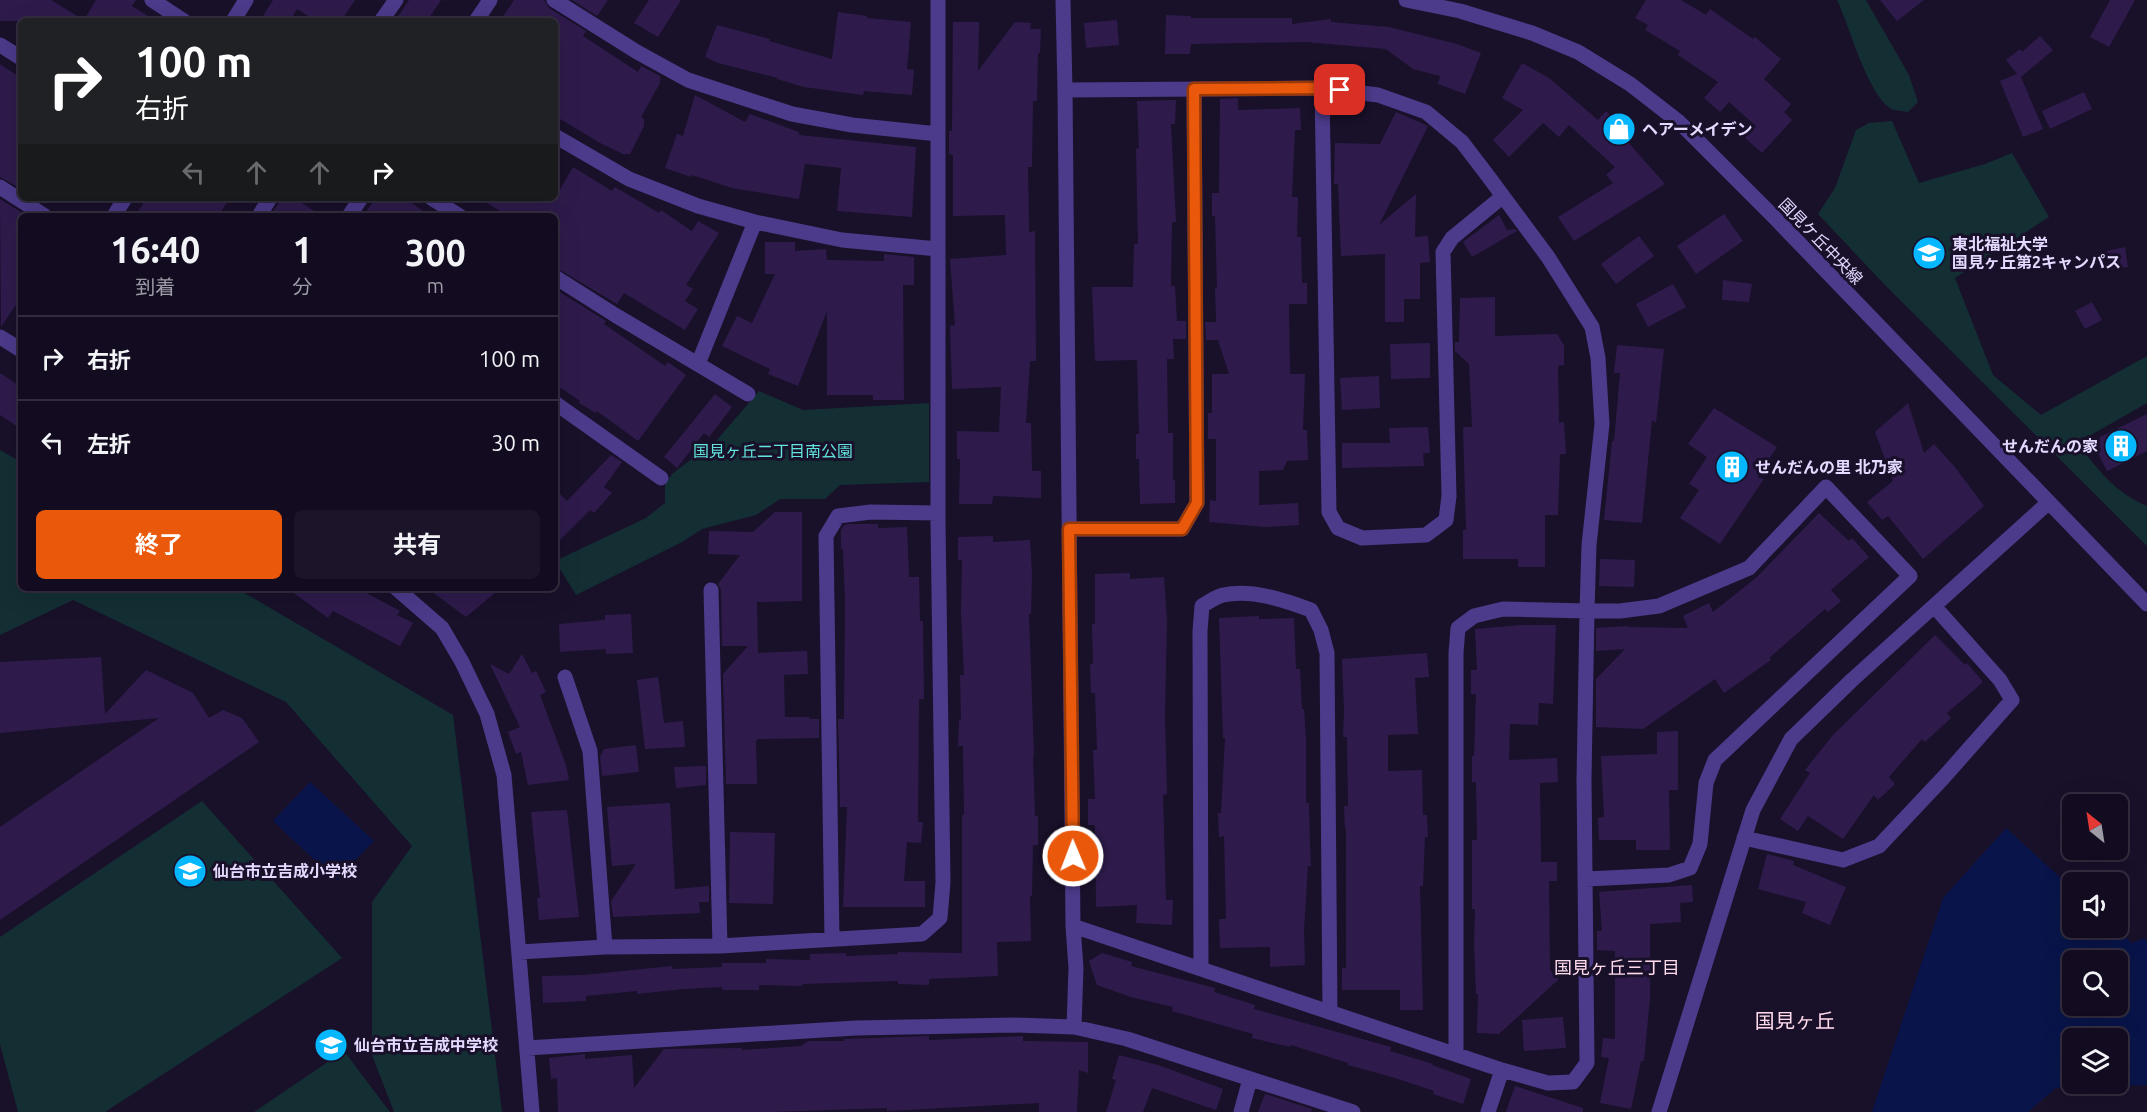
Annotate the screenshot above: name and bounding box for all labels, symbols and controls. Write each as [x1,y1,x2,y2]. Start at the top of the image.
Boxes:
text: 100 m [135,38,252,85]
icon: right [36,42,114,120]
pin [1314,64,1365,115]
icon: arrive [1323,73,1356,106]
text: 右折 [135,93,189,123]
shop icon: ヘアーメイデン [1601,111,1637,147]
place label: ヘアーメイデン [1642,120,1752,138]
icon: left [177,156,210,189]
icon: ahead [240,156,273,189]
icon: ahead [303,156,336,189]
icon: right [366,156,399,189]
street label: 国見ケ丘中央線 [1776,194,1866,288]
text: 16:40 [110,229,200,270]
text: 1 [292,229,313,270]
text: 300 [405,232,466,273]
school or university icon: 東北福祉大学 国見ヶ丘第2キャンパス [1911,235,1947,271]
place label: 東北福祉大学 国見ヶ丘第2キャンパス [1952,235,2121,271]
text: m [427,274,444,297]
text: 到着 [135,275,175,298]
text: 分 [293,275,313,298]
icon: right [36,342,69,375]
text: 100 m [479,346,540,371]
text: 右折 [87,347,131,372]
icon: left [36,426,69,459]
building icon: せんだんの家 [2103,428,2139,464]
text: 30 m [491,430,540,455]
text: 左折 [87,431,131,456]
place label: せんだんの家 [2002,437,2098,455]
park label: 国見ヶ丘二丁目南公園 [693,442,853,460]
building icon: せんだんの里 北乃家 [1714,449,1750,485]
place label: せんだんの里 北乃家 [1755,458,1903,476]
button: 終了 [36,510,282,579]
button: 共有 [294,510,540,579]
north arrow [2062,794,2128,860]
map controls [2062,794,2128,1094]
position arrow [1041,824,1105,888]
school or university icon: 仙台市立吉成小学校 [172,853,208,889]
place label: 仙台市立吉成小学校 [212,862,357,880]
button: sound [2062,872,2128,938]
button: search [2062,950,2128,1016]
district label: 国見ヶ丘三丁目 [1554,957,1680,977]
district label: 国見ヶ丘 [1755,1009,1835,1032]
school or university icon: 仙台市立吉成中学校 [313,1027,349,1063]
button: layers [2062,1028,2128,1094]
place label: 仙台市立吉成中学校 [353,1036,498,1054]

